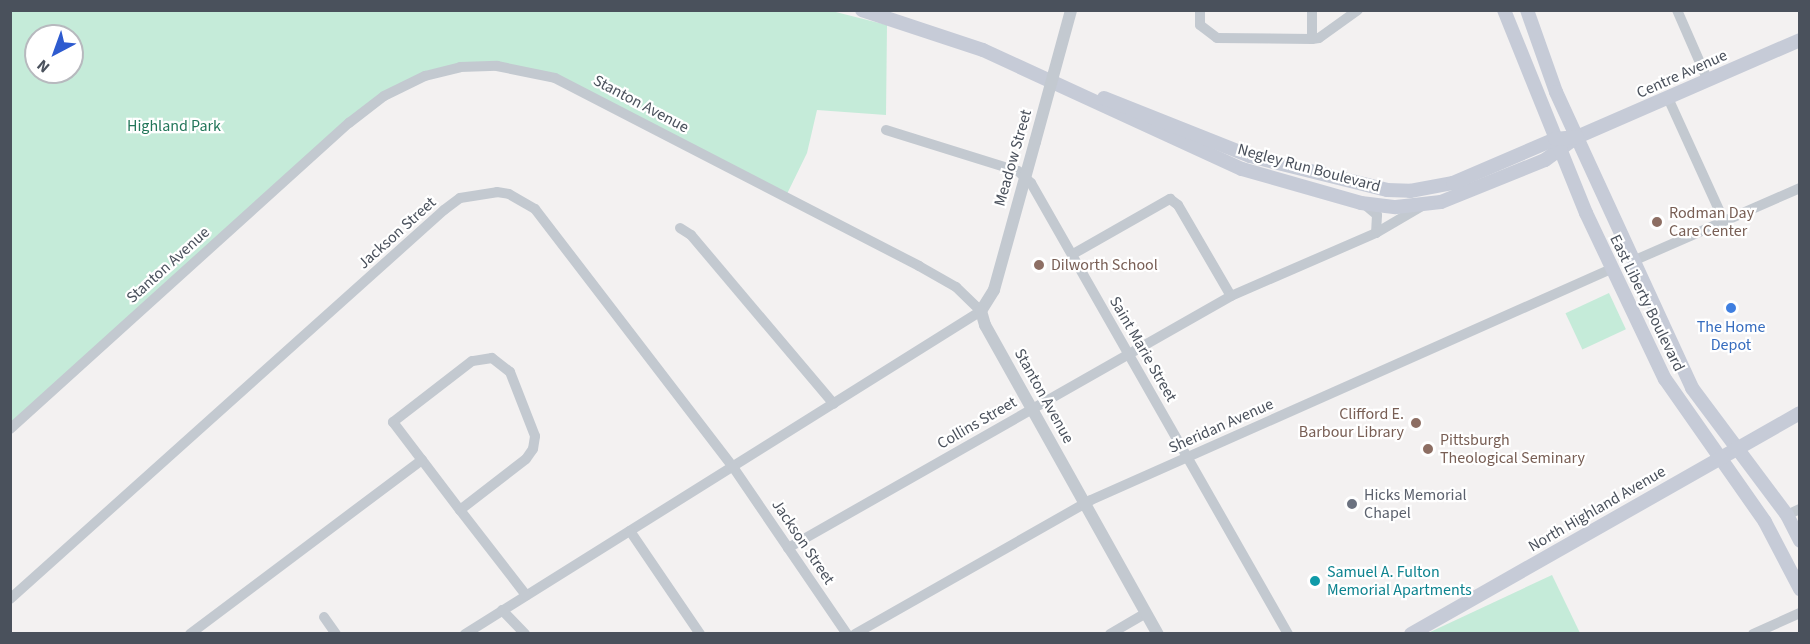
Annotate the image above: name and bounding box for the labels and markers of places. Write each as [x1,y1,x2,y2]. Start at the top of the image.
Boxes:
place label: Rodman Day Care Center [1669,203,1754,241]
marker: Rodman Day Care Center [1650,215,1664,229]
place label: Dilworth School [1051,255,1158,275]
marker: Dilworth School [1032,258,1046,272]
marker: The Home Depot [1724,301,1738,315]
place label: The Home Depot [1697,317,1765,355]
place label: Clifford E. Barbour Library [1299,404,1404,442]
marker: Clifford E. Barbour Library [1409,416,1423,430]
place label: Pittsburgh Theological Seminary [1440,430,1585,468]
marker: Pittsburgh Theological Seminary [1421,442,1435,456]
place label: Hicks Memorial Chapel [1364,485,1467,523]
marker: Hicks Memorial Chapel [1345,497,1359,511]
place label: Samuel A. Fulton Memorial Apartments [1327,562,1472,600]
marker: Samuel A. Fulton Memorial Apartments [1308,574,1322,588]

